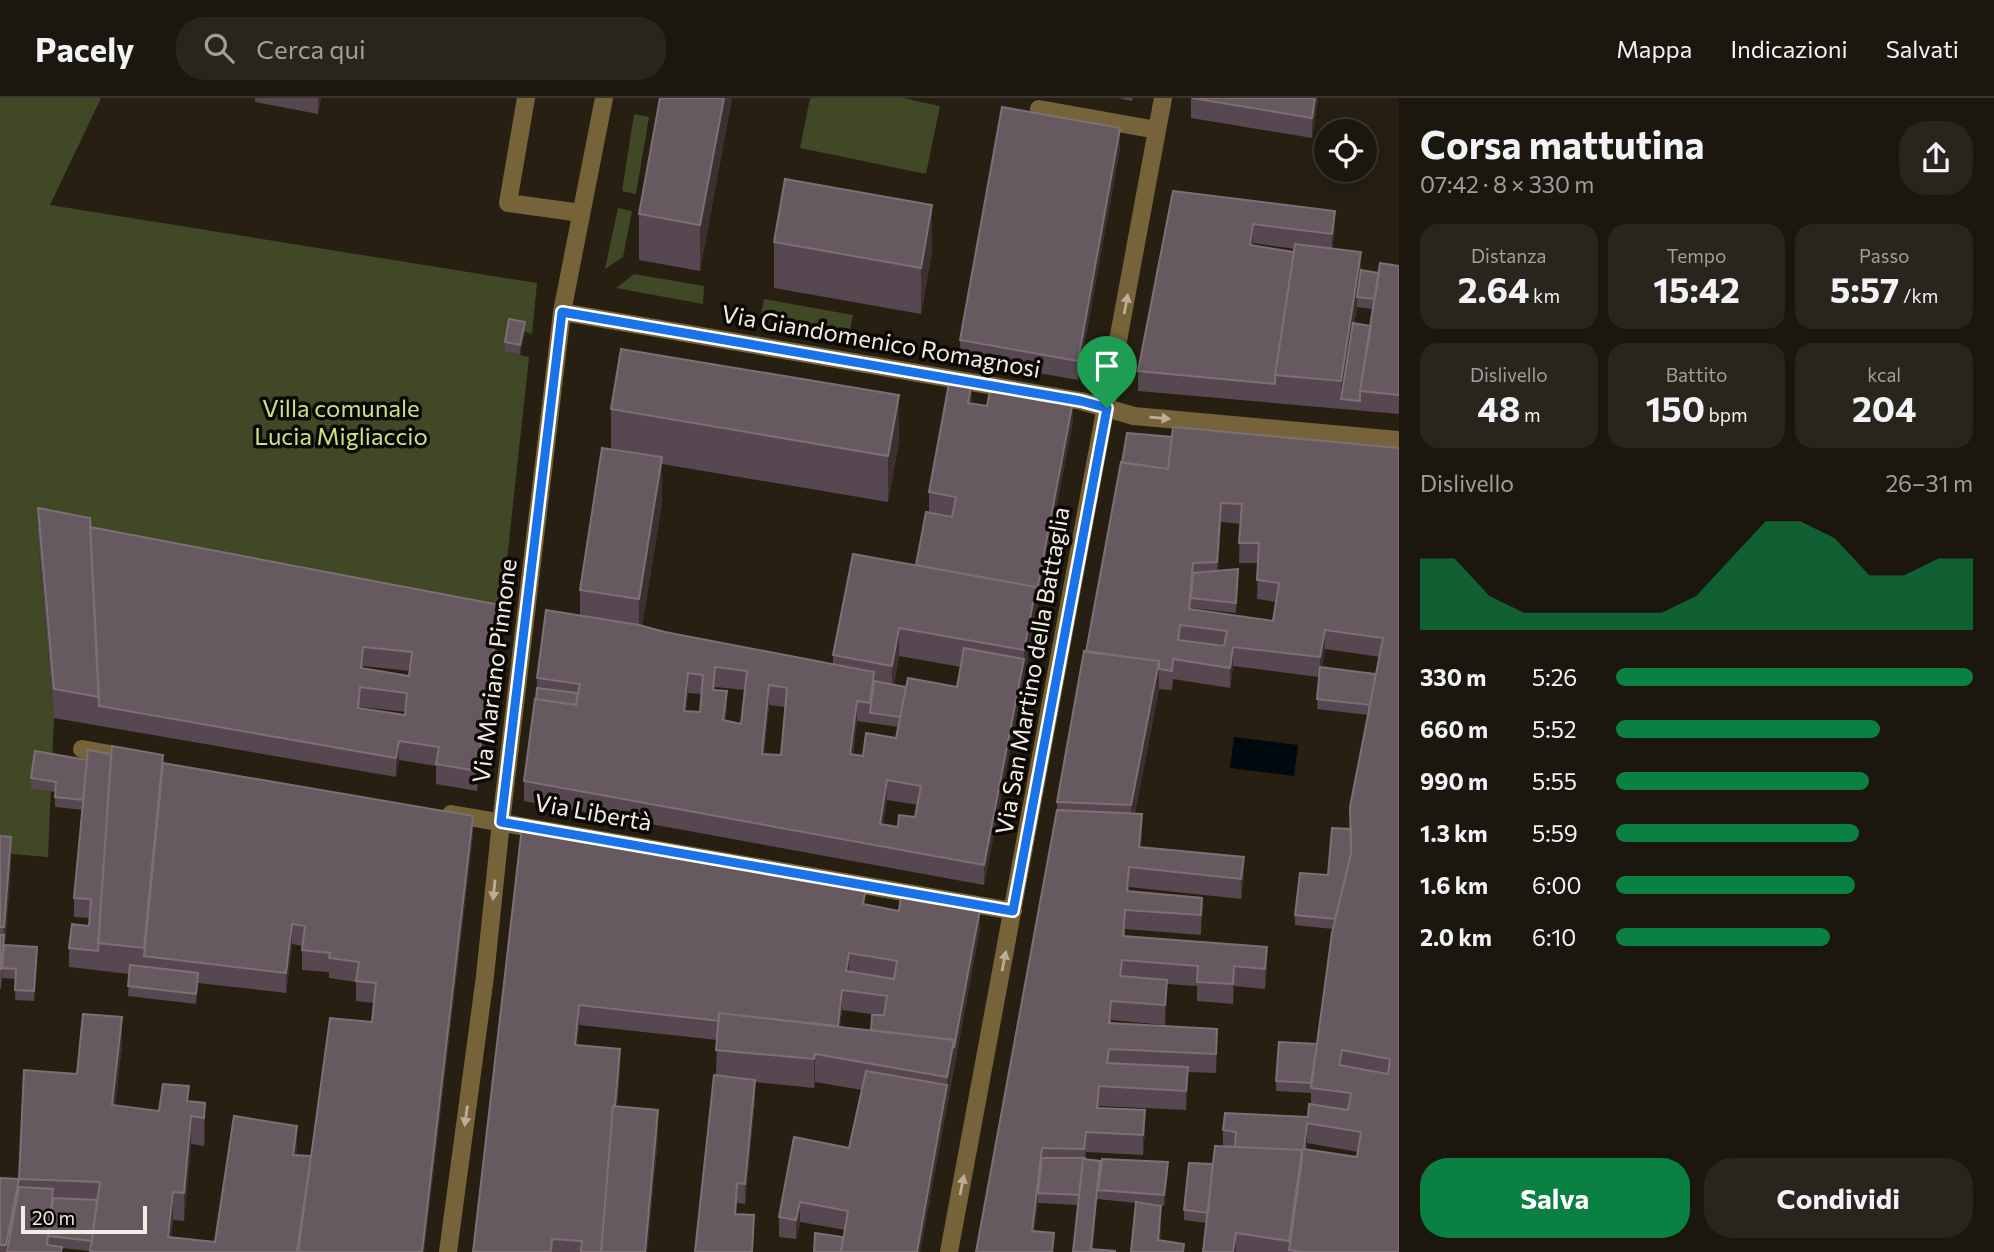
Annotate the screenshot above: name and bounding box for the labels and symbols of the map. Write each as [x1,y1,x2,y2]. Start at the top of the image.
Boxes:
one-way arrow [1120,293,1131,315]
street label: Via Giandomenico Romagnosi [719,298,1043,383]
pin [1077,336,1137,408]
park label: Villa comunale Lucia Migliaccio [254,393,428,450]
one-way arrow [1149,413,1171,424]
street label: Via San Martino della Battaglia [988,505,1075,837]
street label: Via Mariano Pinnone [465,557,522,785]
street label: Via Libertà [532,787,654,836]
one-way arrow [488,879,499,901]
one-way arrow [999,950,1010,972]
one-way arrow [461,1105,472,1127]
one-way arrow [957,1174,968,1196]
scale bar [21,1203,147,1235]

